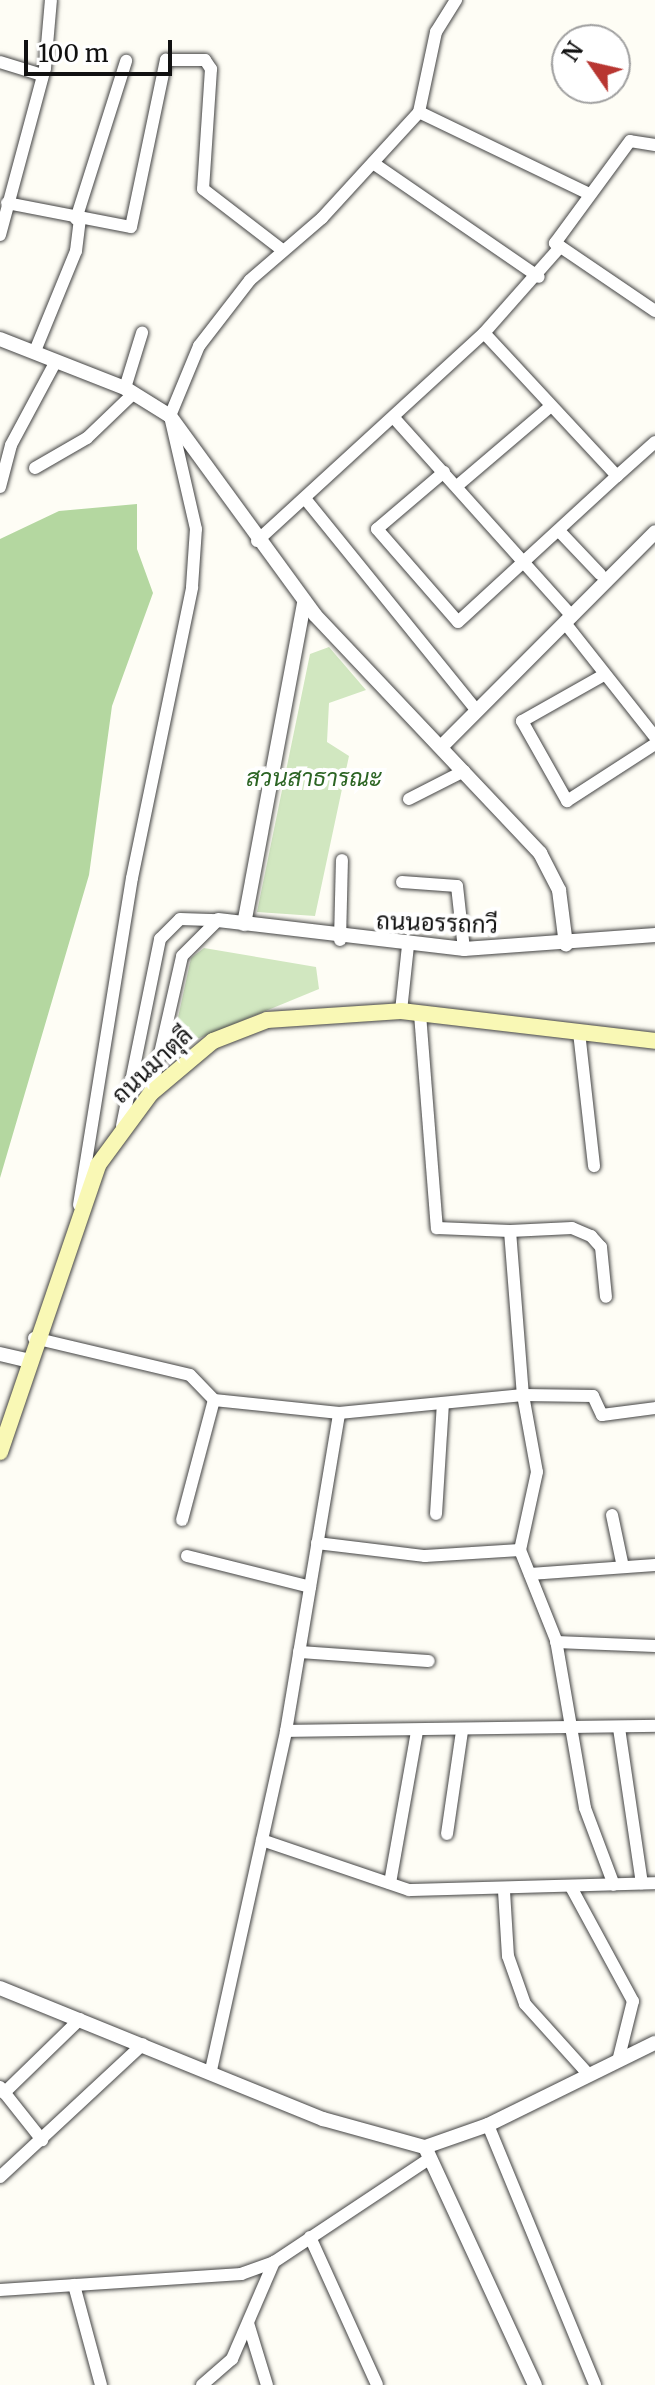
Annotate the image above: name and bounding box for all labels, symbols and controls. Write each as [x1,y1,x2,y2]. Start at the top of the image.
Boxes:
scale bar [28,24,176,74]
north arrow [551,24,631,104]
text: N [556,37,589,67]
text: 100 m [38,38,108,69]
park label: สวนสาธารณะ [246,764,382,792]
street label: ถนนอรรถกวี [376,906,498,940]
street label: ถนนมาตุลี [106,1021,198,1109]

